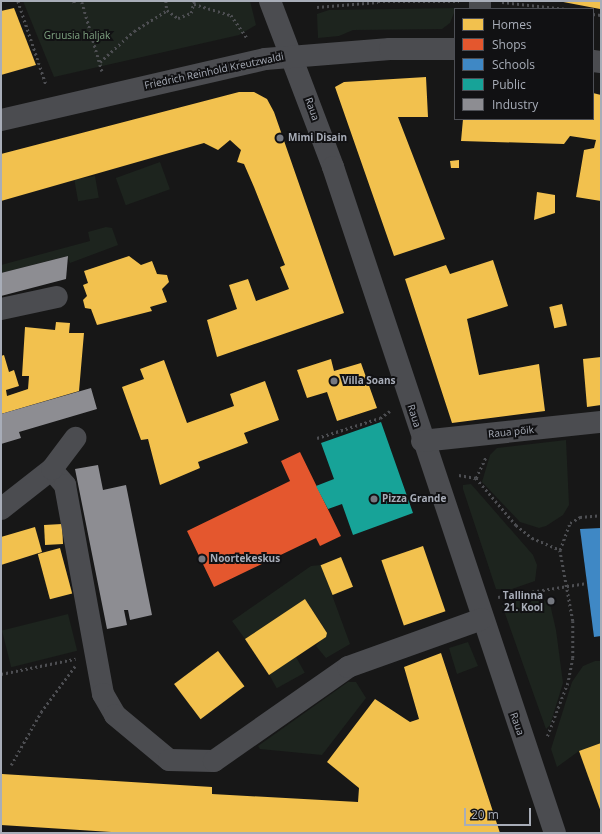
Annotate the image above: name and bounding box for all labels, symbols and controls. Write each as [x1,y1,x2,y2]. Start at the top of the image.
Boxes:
legend [454,8,594,120]
text: Homes [492,16,532,33]
park label: Gruusia haljak [44,30,110,42]
text: Shops [492,36,526,53]
street label: Friedrich Reinhold Kreutzwaldi [143,50,285,92]
text: Schools [492,56,535,73]
text: Public [492,76,526,93]
street label: Raua [302,96,322,122]
text: Industry [492,96,538,113]
place label: Mimi Disain [288,132,347,144]
marker: Mimi Disain [275,133,285,143]
place label: Villa Soans [342,375,396,387]
marker: Villa Soans [329,376,339,386]
street label: Raua [405,403,423,429]
street label: Raua põik [488,424,534,440]
place label: Pizza Grande [382,493,446,505]
marker: Pizza Grande [369,494,379,504]
place label: Noortekeskus [210,553,280,565]
marker: Noortekeskus [197,554,207,564]
place label: Tallinna 21. Kool [503,589,543,612]
marker: Tallinna 21. Kool [546,596,556,606]
street label: Raua [508,711,526,737]
scale bar [466,800,533,826]
text: 20 m [471,806,499,823]

